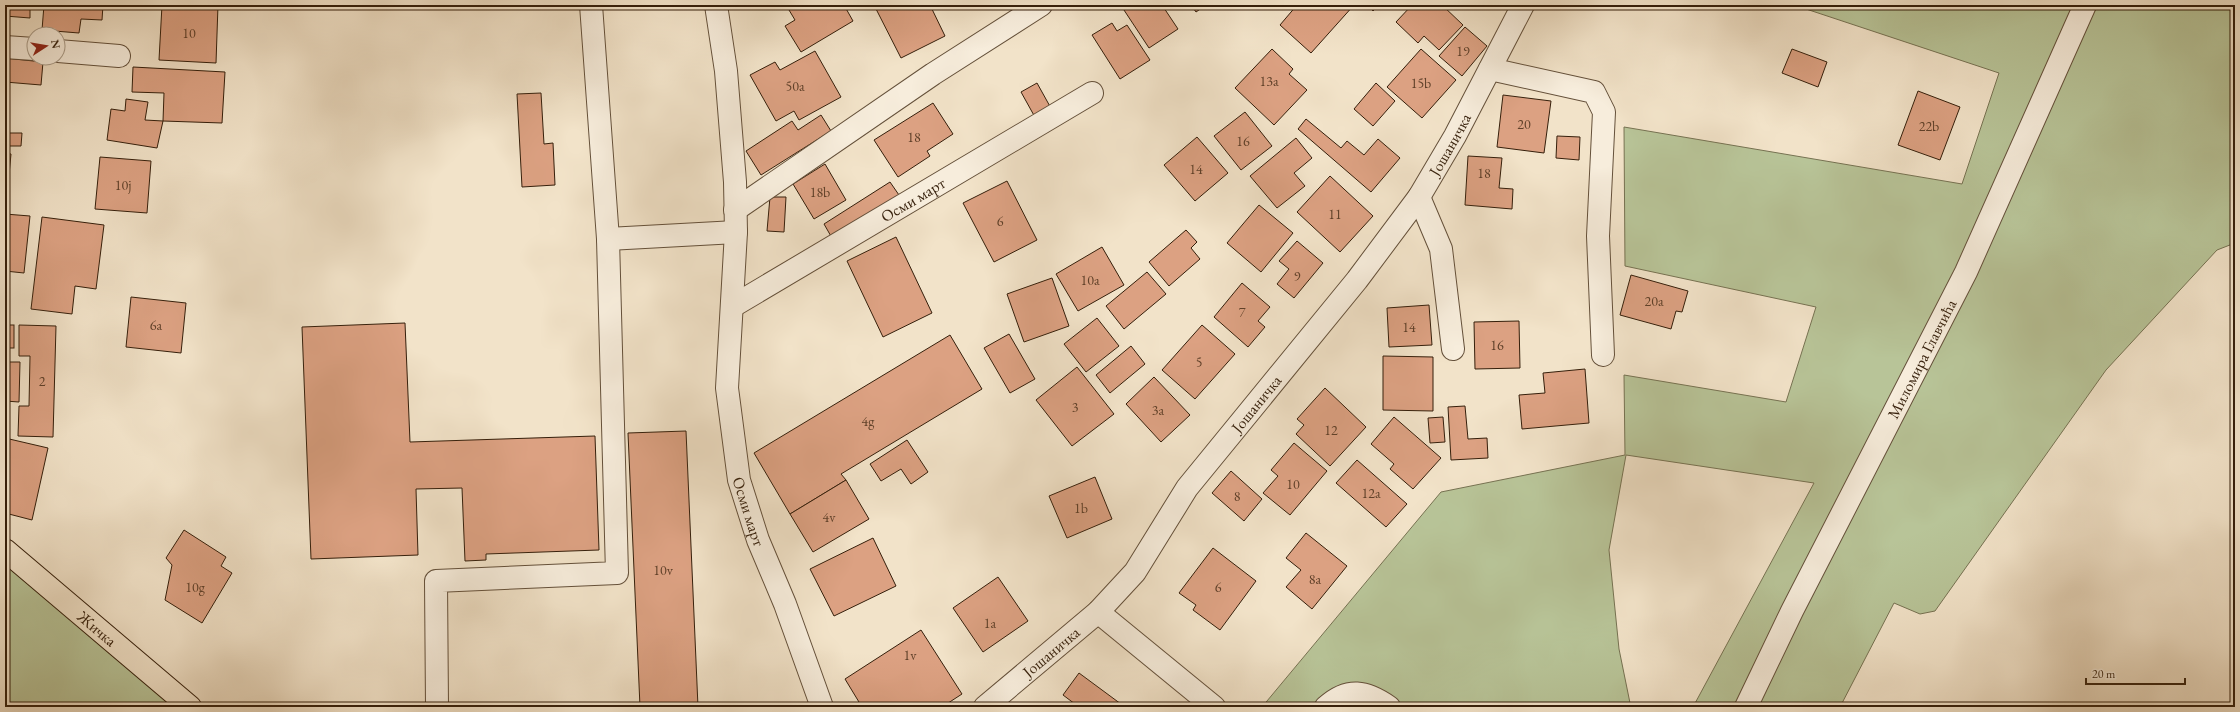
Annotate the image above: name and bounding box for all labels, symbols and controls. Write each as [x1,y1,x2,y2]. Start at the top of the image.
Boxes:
house number: 10 [182,24,196,42]
north arrow [26,26,66,66]
text: N [48,38,64,50]
house number: 19 [1456,42,1470,60]
house number: 13a [1259,72,1279,90]
house number: 15b [1411,74,1431,92]
house number: 50a [785,77,805,95]
street label: Јошаничка [1423,109,1476,181]
house number: 20 [1517,115,1531,133]
house number: 22b [1919,117,1939,135]
house number: 18 [907,128,921,146]
house number: 16 [1236,132,1250,150]
house number: 14 [1189,160,1203,178]
house number: 18 [1477,164,1491,182]
street label: Осми март [877,172,950,227]
house number: 10j [115,176,131,194]
house number: 18b [810,183,830,201]
house number: 11 [1328,205,1342,223]
house number: 6 [997,212,1004,230]
house number: 9 [1294,267,1301,285]
house number: 10a [1080,271,1100,289]
house number: 20a [1644,292,1664,310]
street label: Миломира Главчића [1883,295,1962,422]
house number: 7 [1239,303,1246,321]
house number: 6a [150,316,163,334]
house number: 14 [1402,318,1416,336]
house number: 16 [1490,336,1504,354]
house number: 5 [1196,353,1202,371]
street label: Јошаничка [1225,370,1287,439]
house number: 2 [39,372,46,390]
house number: 3 [1072,398,1079,416]
house number: 3a [1152,401,1165,419]
house number: 4g [862,412,875,430]
house number: 12 [1324,421,1338,439]
street label: Осми март [728,474,770,550]
house number: 10 [1286,475,1300,493]
house number: 12a [1361,484,1381,502]
house number: 8 [1234,487,1241,505]
house number: 1b [1074,499,1088,517]
house number: 4v [823,508,836,526]
house number: 10v [653,561,674,579]
house number: 8a [1309,570,1322,588]
house number: 10g [185,578,206,596]
house number: 6 [1215,578,1222,596]
street label: Жичка [72,605,121,652]
house number: 1a [984,614,997,632]
street label: Јошаничка [1017,622,1085,683]
house number: 1v [904,646,917,664]
scale bar [2086,660,2185,686]
text: 20 m [2092,666,2116,682]

